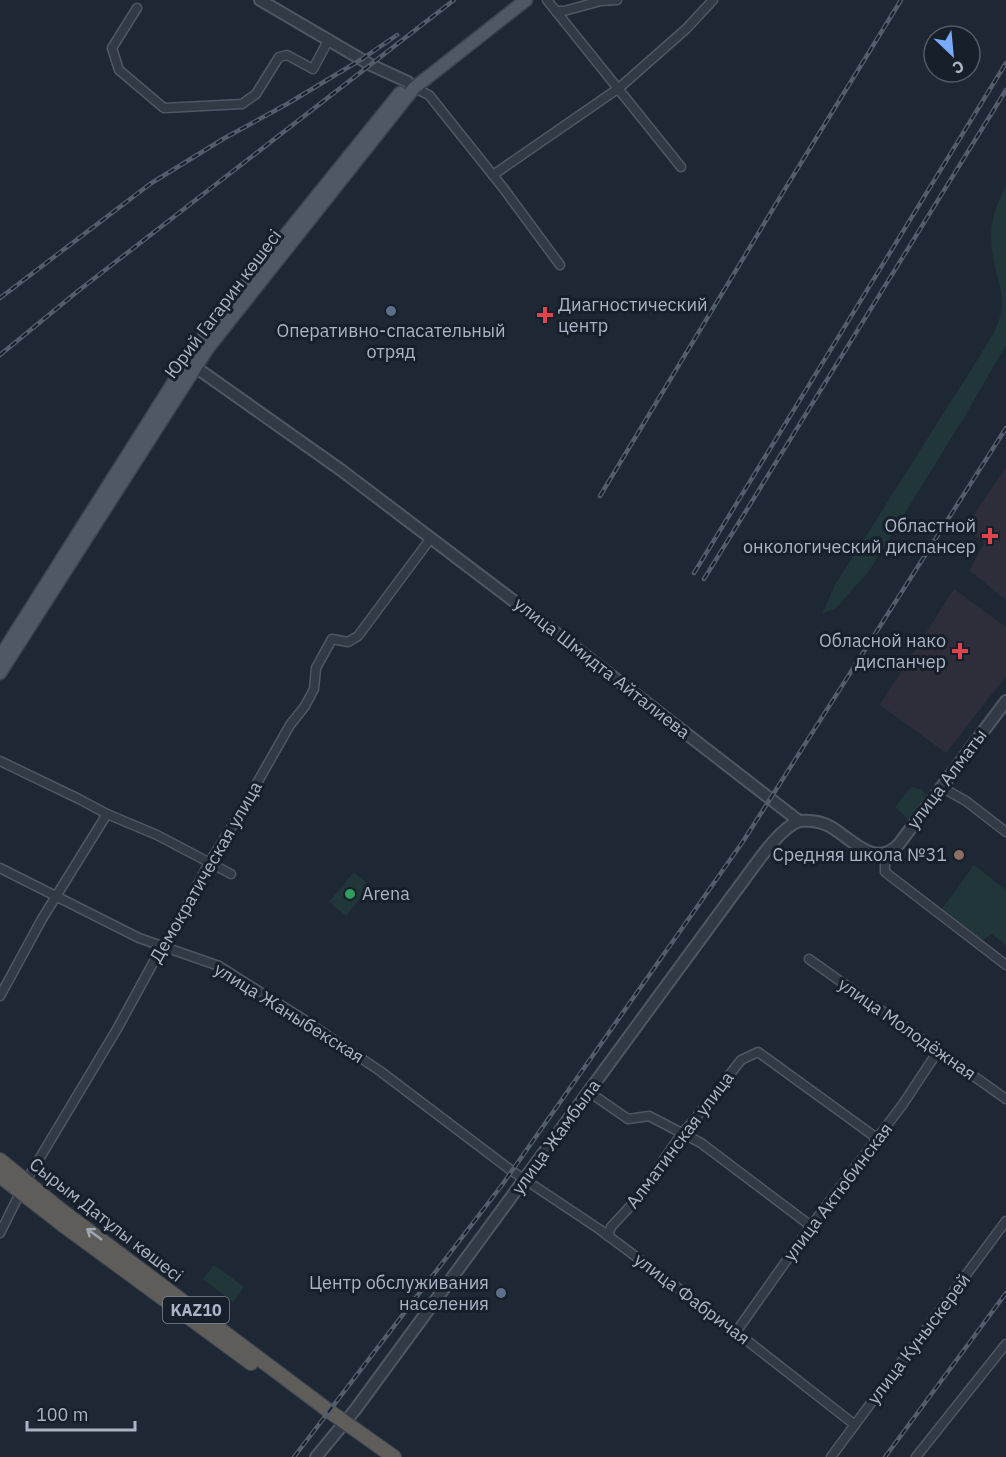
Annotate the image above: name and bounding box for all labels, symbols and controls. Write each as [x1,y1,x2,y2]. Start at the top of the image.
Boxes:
north arrow [922,24,982,84]
text: С [950,56,968,79]
street label: Юрий Гагарин көшесі [159,225,286,383]
place label: Диагностический центр [558,293,708,337]
marker: Оперативно-спасательный отряд [384,304,398,318]
marker: Диагностический центр [536,306,554,324]
place label: Оперативно-спасательный отряд [276,319,506,363]
place label: Областной онкологический диспансер [743,514,976,558]
marker: Областной онкологический диспансер [981,527,999,545]
street label: улица Шмидта Айталиева [510,592,695,744]
place label: Обласной нако диспанчер [819,629,946,673]
marker: Обласной нако диспанчер [951,642,969,660]
street label: улица Алматы [901,724,992,833]
street label: Демократическая улица [144,777,267,967]
place label: Средняя школа №31 [773,843,947,866]
marker: Средняя школа №31 [952,848,966,862]
place label: Arena [362,882,410,905]
marker: Arena [343,887,357,901]
street label: улица Жаныбекская [210,957,369,1068]
street label: улица Молодёжная [834,972,981,1085]
street label: Алматинская улица [621,1066,739,1213]
street label: улица Жамбыла [506,1074,605,1199]
street label: улица Актюбинская [778,1118,897,1266]
street label: Сырым Датұлы көшесі [25,1152,188,1287]
one-way arrow [87,1228,103,1240]
street label: улица Фабричая [630,1248,755,1350]
street label: улица Куныскерей [862,1269,975,1409]
place label: Центр обслуживания наcеления [309,1271,489,1315]
marker: Центр обслуживания наcеления [494,1286,508,1300]
road number: KAZ10 [163,1297,229,1323]
scale bar [27,1394,135,1432]
text: 100 m [36,1403,88,1426]

